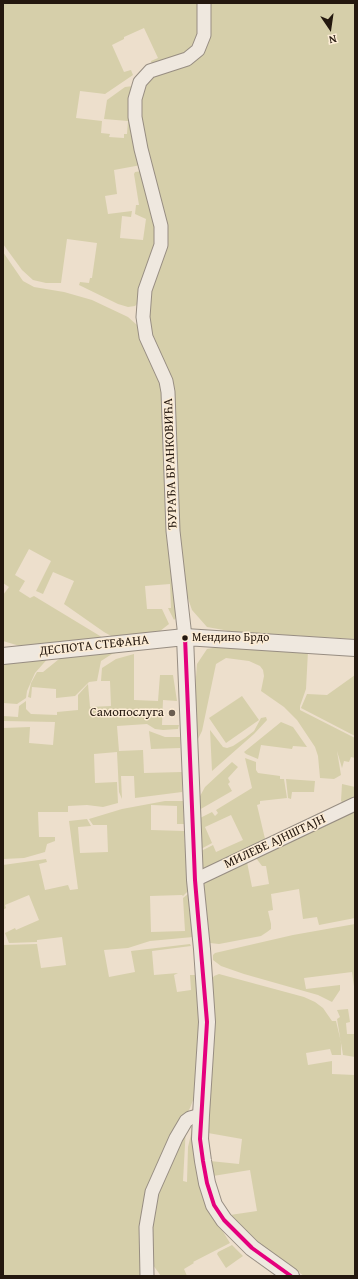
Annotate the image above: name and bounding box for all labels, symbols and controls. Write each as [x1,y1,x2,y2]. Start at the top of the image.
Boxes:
north arrow [310,8,350,48]
text: N [327,31,338,48]
street label: ЂУРАЂА БРАНКОВИЋА [161,398,181,530]
place label: Мендино Брдо [192,631,269,645]
street label: ДЕСПОТА СТЕФАНА [38,632,150,660]
marker: Мендино Брдо [180,633,190,643]
place label: Самопослуга [90,705,164,721]
marker: Самопослуга [167,708,177,718]
street label: МИЛЕВЕ АЈНШТАЈН [222,812,328,872]

